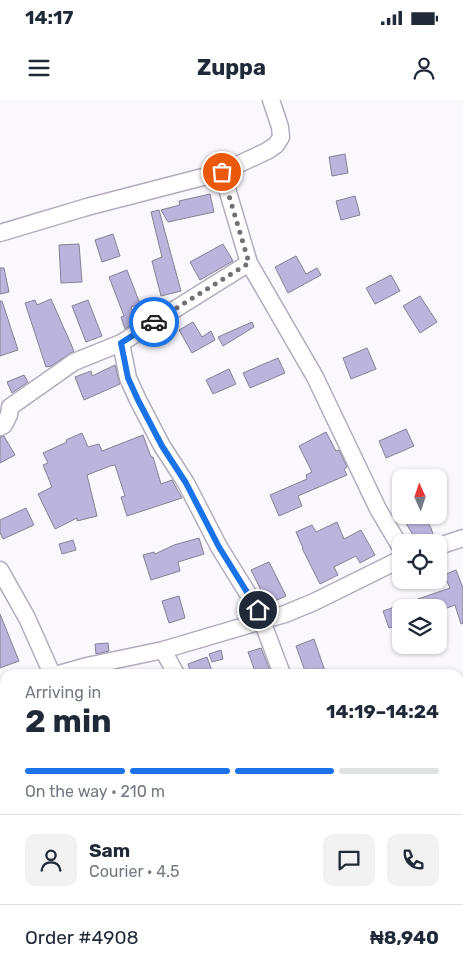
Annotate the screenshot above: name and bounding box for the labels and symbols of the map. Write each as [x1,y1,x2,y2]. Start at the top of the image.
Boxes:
pin [201,151,243,193]
courier [129,297,179,347]
north arrow [392,469,448,524]
pin [237,589,279,631]

